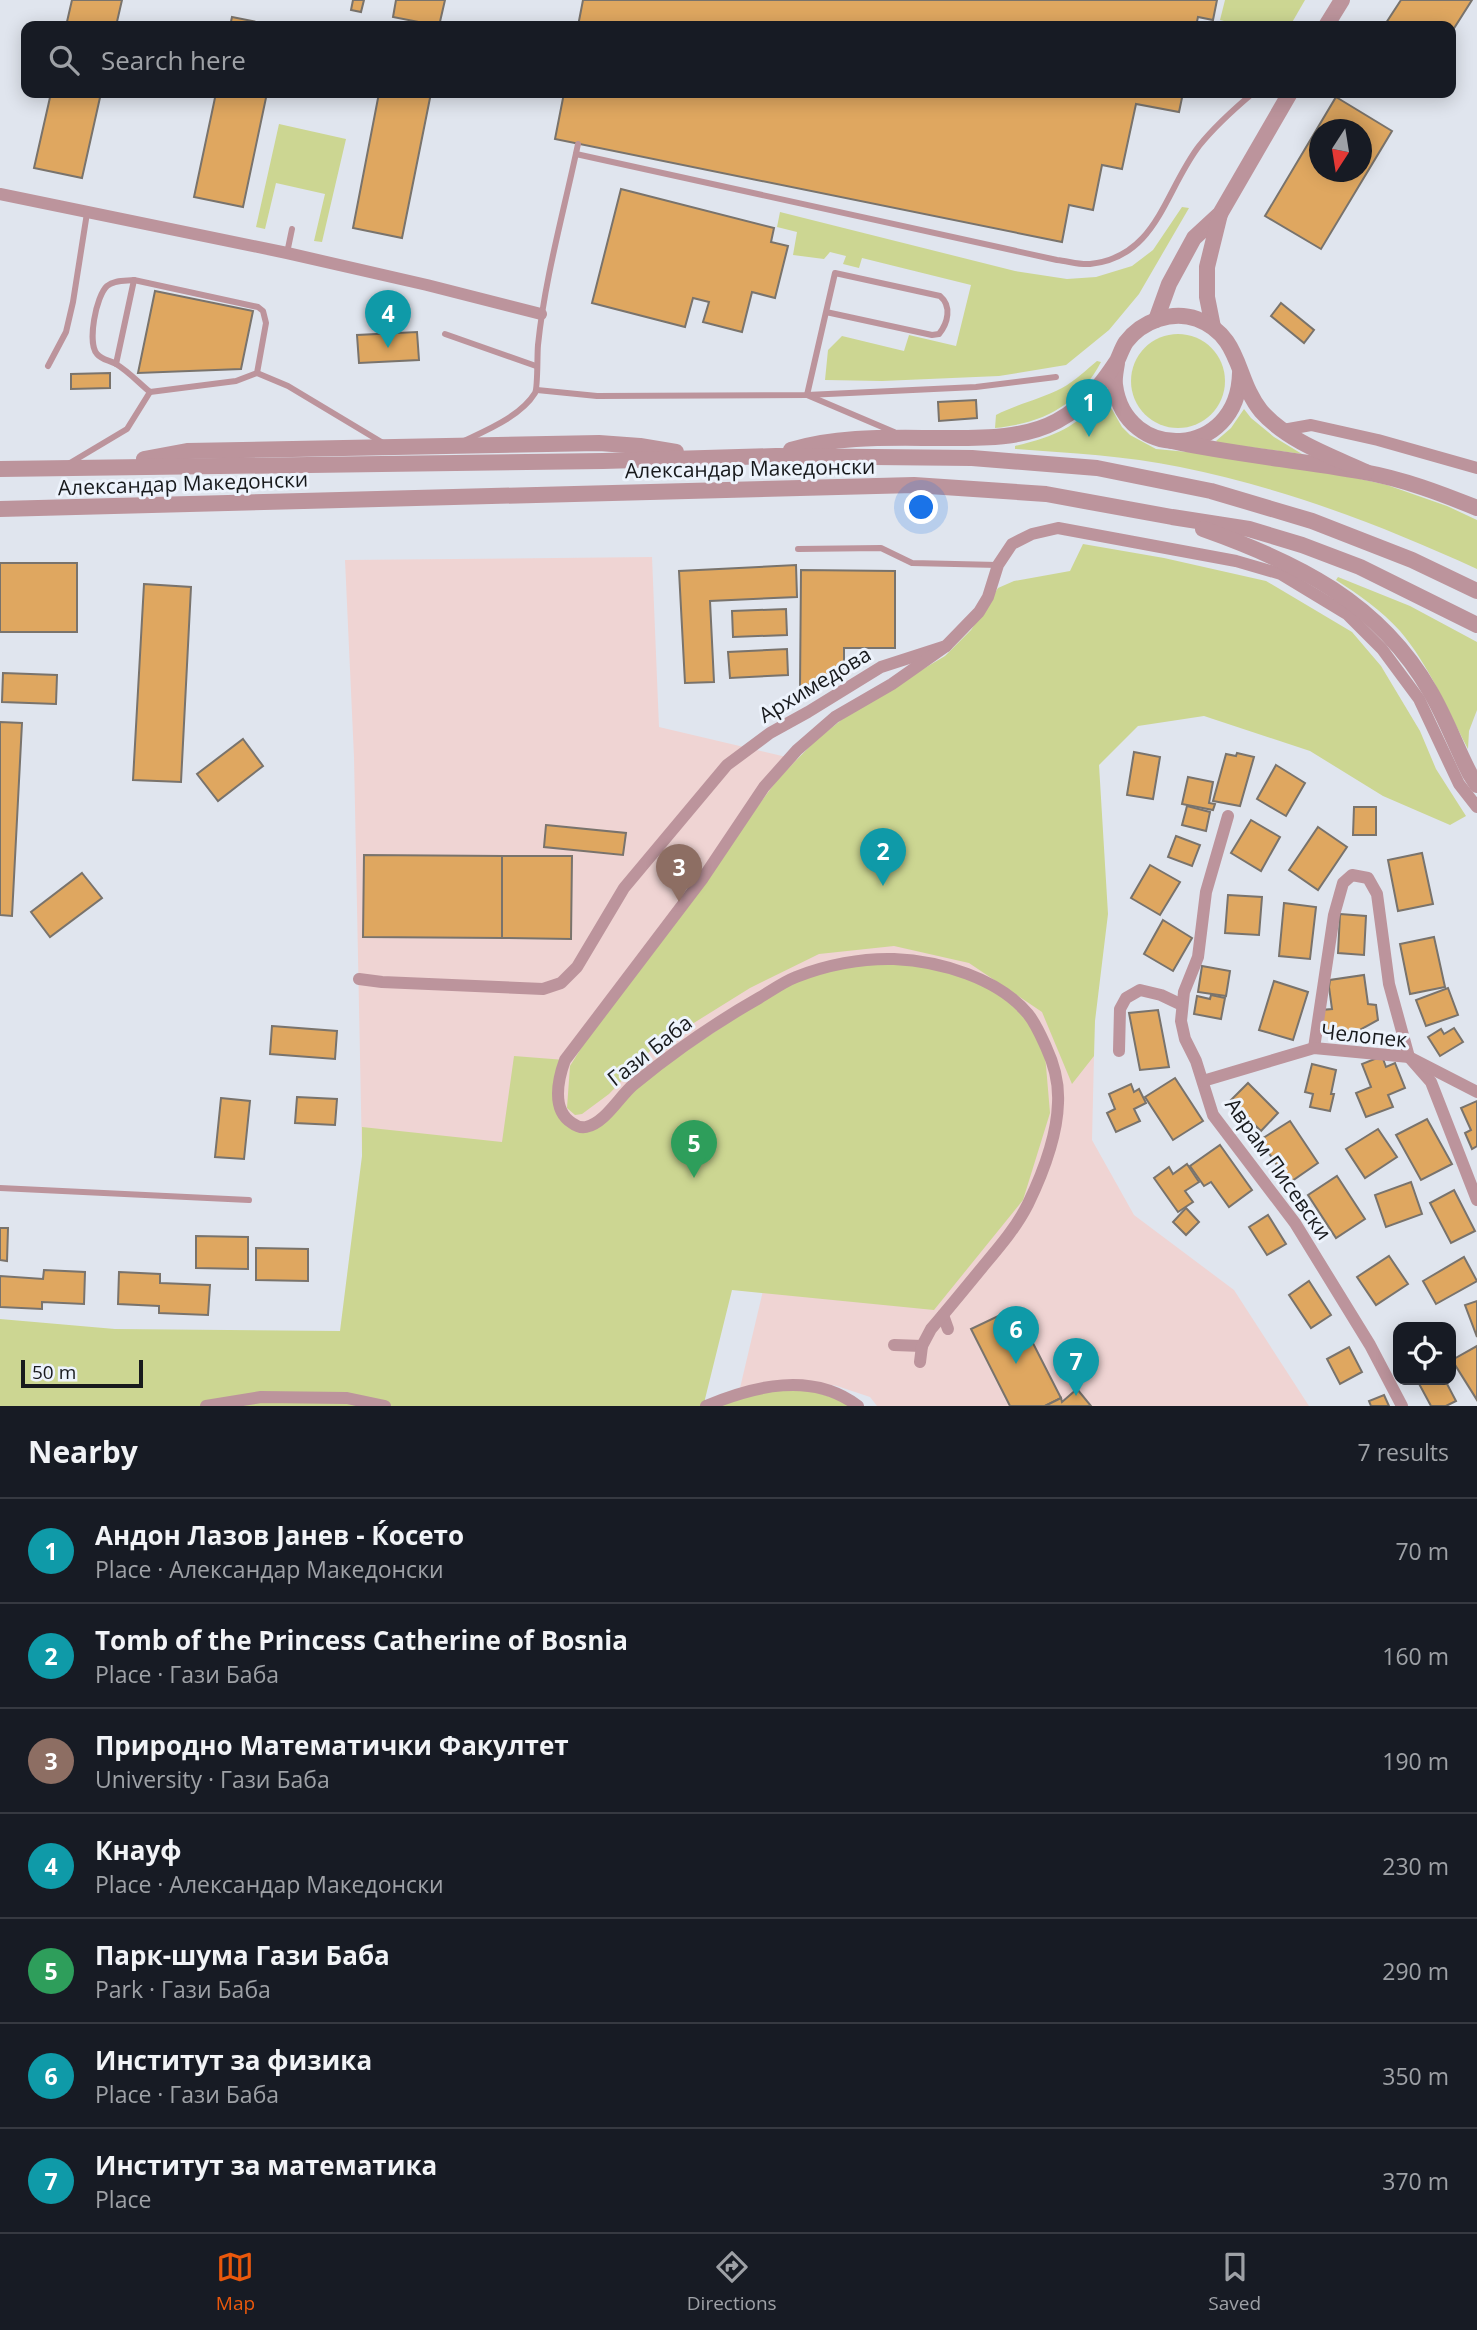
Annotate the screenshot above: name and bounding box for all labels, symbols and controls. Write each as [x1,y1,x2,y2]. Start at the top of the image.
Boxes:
search box [21,21,1456,98]
icon: search [45,41,83,79]
text: Search here [101,42,246,78]
north arrow [1309,119,1372,182]
pin: 4 [365,290,411,348]
pin: 1 [1066,379,1112,437]
street label: Александар Македонски [625,452,875,484]
street label: Александар Македонски [57,465,309,501]
your location [904,490,938,524]
street label: Архимедова [753,640,876,729]
pin: 2 [860,828,906,886]
pin: 3 [656,844,702,902]
street label: Гази Баба [601,1008,697,1092]
street label: Челопек [1320,1017,1409,1053]
street label: Аврам Писевски [1219,1092,1338,1245]
pin: 5 [671,1120,717,1178]
pin: 6 [993,1306,1039,1364]
map controls [1393,1322,1456,1385]
button: locate [1393,1322,1456,1385]
pin: 7 [1053,1338,1099,1396]
scale bar [21,1357,144,1389]
text: 50 m [32,1359,76,1385]
text: Nearby [28,1431,138,1472]
text: 7 results [1358,1436,1449,1468]
text: Андон Лазов Јанев - Ќосето [95,1517,464,1553]
text: 1 [44,1535,58,1567]
text: 70 m [1395,1535,1449,1567]
text: Place · Александар Македонски [95,1553,444,1585]
text: Tomb of the Princess Catherine of Bosnia [95,1622,628,1658]
text: 2 [44,1640,58,1672]
text: 160 m [1382,1640,1449,1672]
text: Place · Гази Баба [95,1658,279,1690]
text: Природно Математички Факултет [95,1727,569,1763]
text: 3 [44,1745,58,1777]
text: 190 m [1382,1745,1449,1777]
text: University · Гази Баба [95,1763,330,1795]
text: Кнауф [95,1832,181,1868]
text: 4 [44,1850,58,1882]
text: 230 m [1382,1850,1449,1882]
text: Place · Александар Македонски [95,1868,444,1900]
text: Парк-шума Гази Баба [95,1937,390,1973]
text: 5 [44,1955,58,1987]
text: 290 m [1382,1955,1449,1987]
text: Park · Гази Баба [95,1973,271,2005]
text: Институт за физика [95,2042,372,2078]
text: 6 [44,2060,58,2092]
text: 350 m [1382,2060,1449,2092]
text: Place · Гази Баба [95,2078,279,2110]
text: Институт за математика [95,2147,437,2183]
text: 7 [44,2165,58,2197]
text: 370 m [1382,2165,1449,2197]
text: Place [95,2183,151,2215]
tab: Map [216,2248,255,2316]
tab: Directions [687,2248,777,2316]
tab: Saved [1208,2248,1261,2316]

